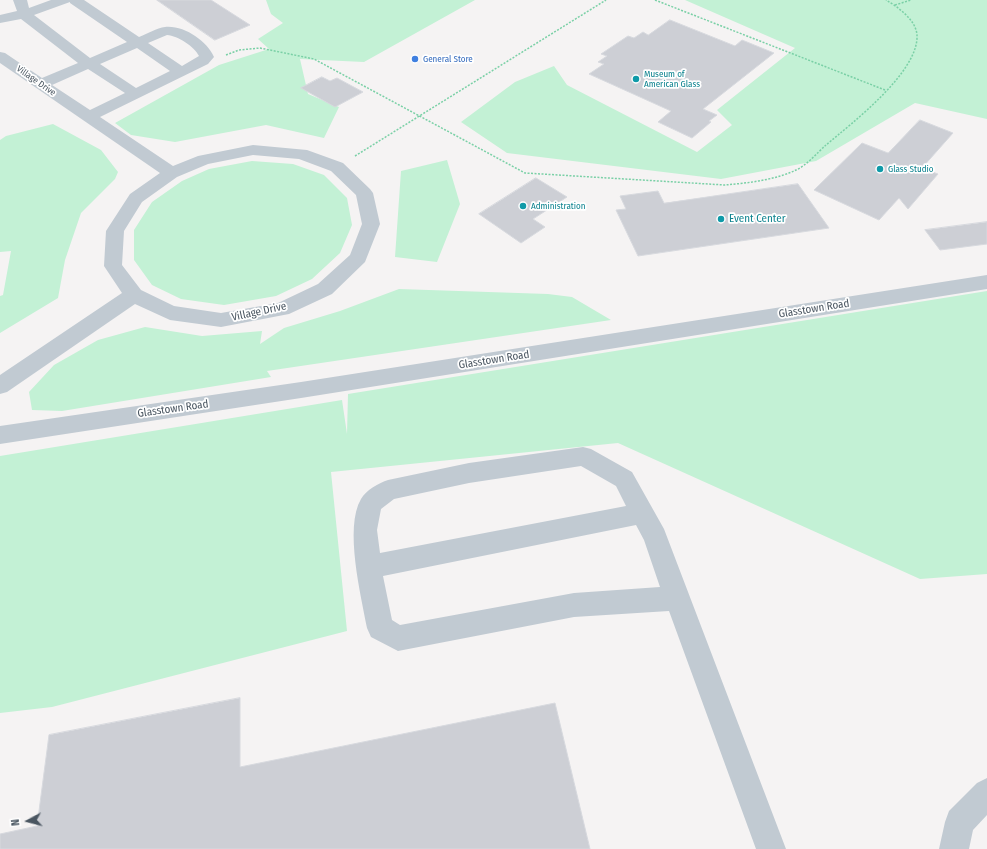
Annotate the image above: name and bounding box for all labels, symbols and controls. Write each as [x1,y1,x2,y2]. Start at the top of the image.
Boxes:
marker: General Store [410,54,420,64]
place label: General Store [423,54,473,64]
street label: Village Drive [14,64,58,98]
place label: Museum of American Glass [644,69,700,90]
marker: Museum of American Glass [631,74,641,84]
marker: Glass Studio [875,164,885,174]
place label: Glass Studio [888,164,933,174]
marker: Administration [518,201,528,211]
place label: Administration [531,201,586,211]
place label: Event Center [729,212,786,226]
marker: Event Center [716,214,726,224]
street label: Glasstown Road [778,297,850,321]
street label: Village Drive [230,300,288,324]
street label: Glasstown Road [458,348,530,372]
street label: Glasstown Road [137,397,209,421]
north arrow [8,801,48,841]
text: N [9,818,22,827]

